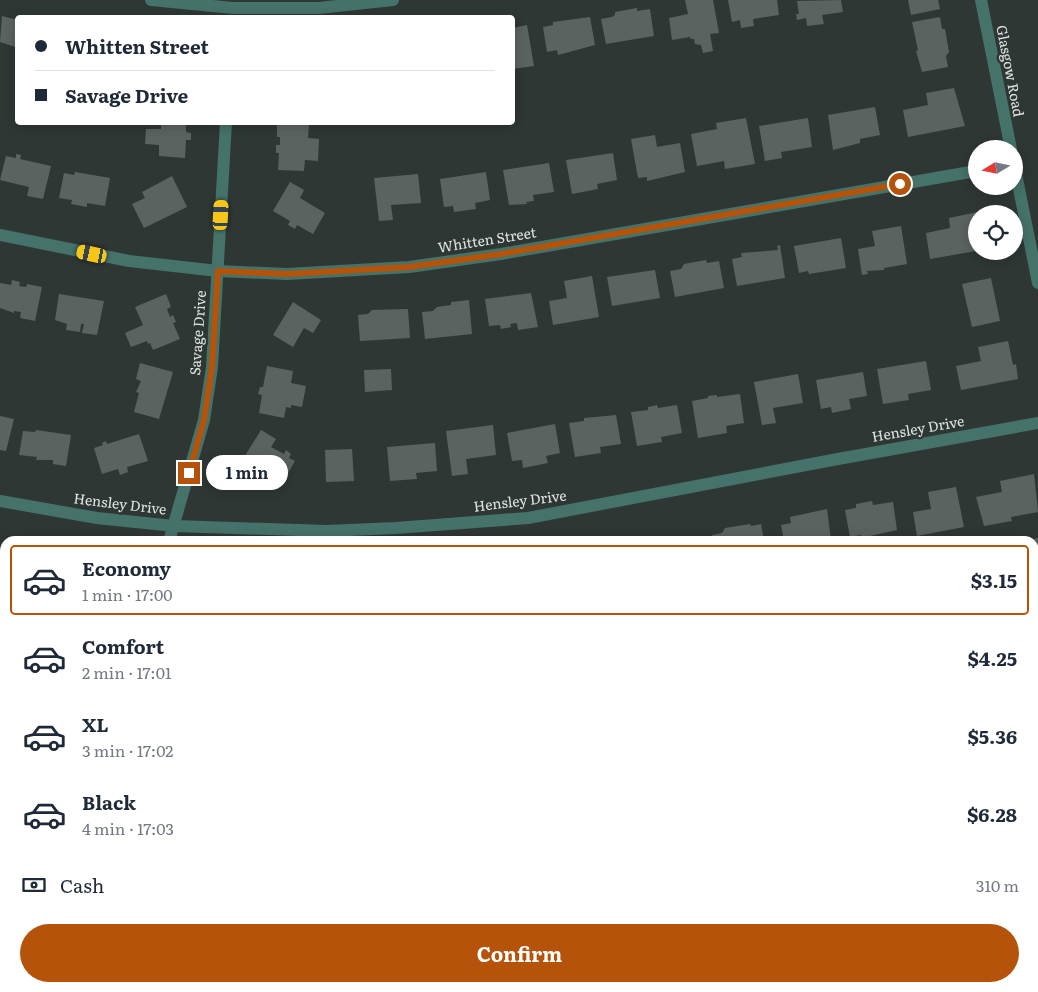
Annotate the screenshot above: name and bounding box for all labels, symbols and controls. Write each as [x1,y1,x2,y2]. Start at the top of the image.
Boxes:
street label: Glasgow Road [992,23,1030,119]
text: Whitten Street [65,32,209,60]
text: Savage Drive [65,81,188,109]
north arrow [968,140,1022,195]
map controls [968,140,1023,260]
route start [889,173,911,195]
car [212,200,229,230]
button: locate [968,205,1023,260]
street label: Whitten Street [436,221,538,257]
car [75,244,108,264]
street label: Savage Drive [184,290,210,376]
street label: Hensley Drive [870,410,966,446]
callout: 1 min [206,456,289,490]
text: 1 min [226,460,268,484]
route end [178,462,200,484]
street label: Hensley Drive [472,484,567,516]
street label: Hensley Drive [73,487,168,519]
text: Economy [82,554,171,582]
icon: car [22,558,67,603]
text: $3.15 [971,566,1017,594]
text: 1 min · 17:00 [82,582,173,606]
text: Comfort [82,632,164,660]
icon: car [22,636,67,681]
text: $4.25 [968,644,1017,672]
text: 2 min · 17:01 [82,660,171,684]
text: XL [82,710,109,738]
icon: car [22,714,67,759]
text: $5.36 [967,722,1017,750]
text: 3 min · 17:02 [82,738,173,762]
text: Black [82,788,136,816]
icon: car [22,792,67,837]
text: $6.28 [967,800,1017,828]
text: 4 min · 17:03 [82,816,174,840]
icon: cash [20,871,48,899]
text: Cash [60,871,104,899]
text: 310 m [976,873,1019,897]
button: Confirm [20,924,1019,982]

